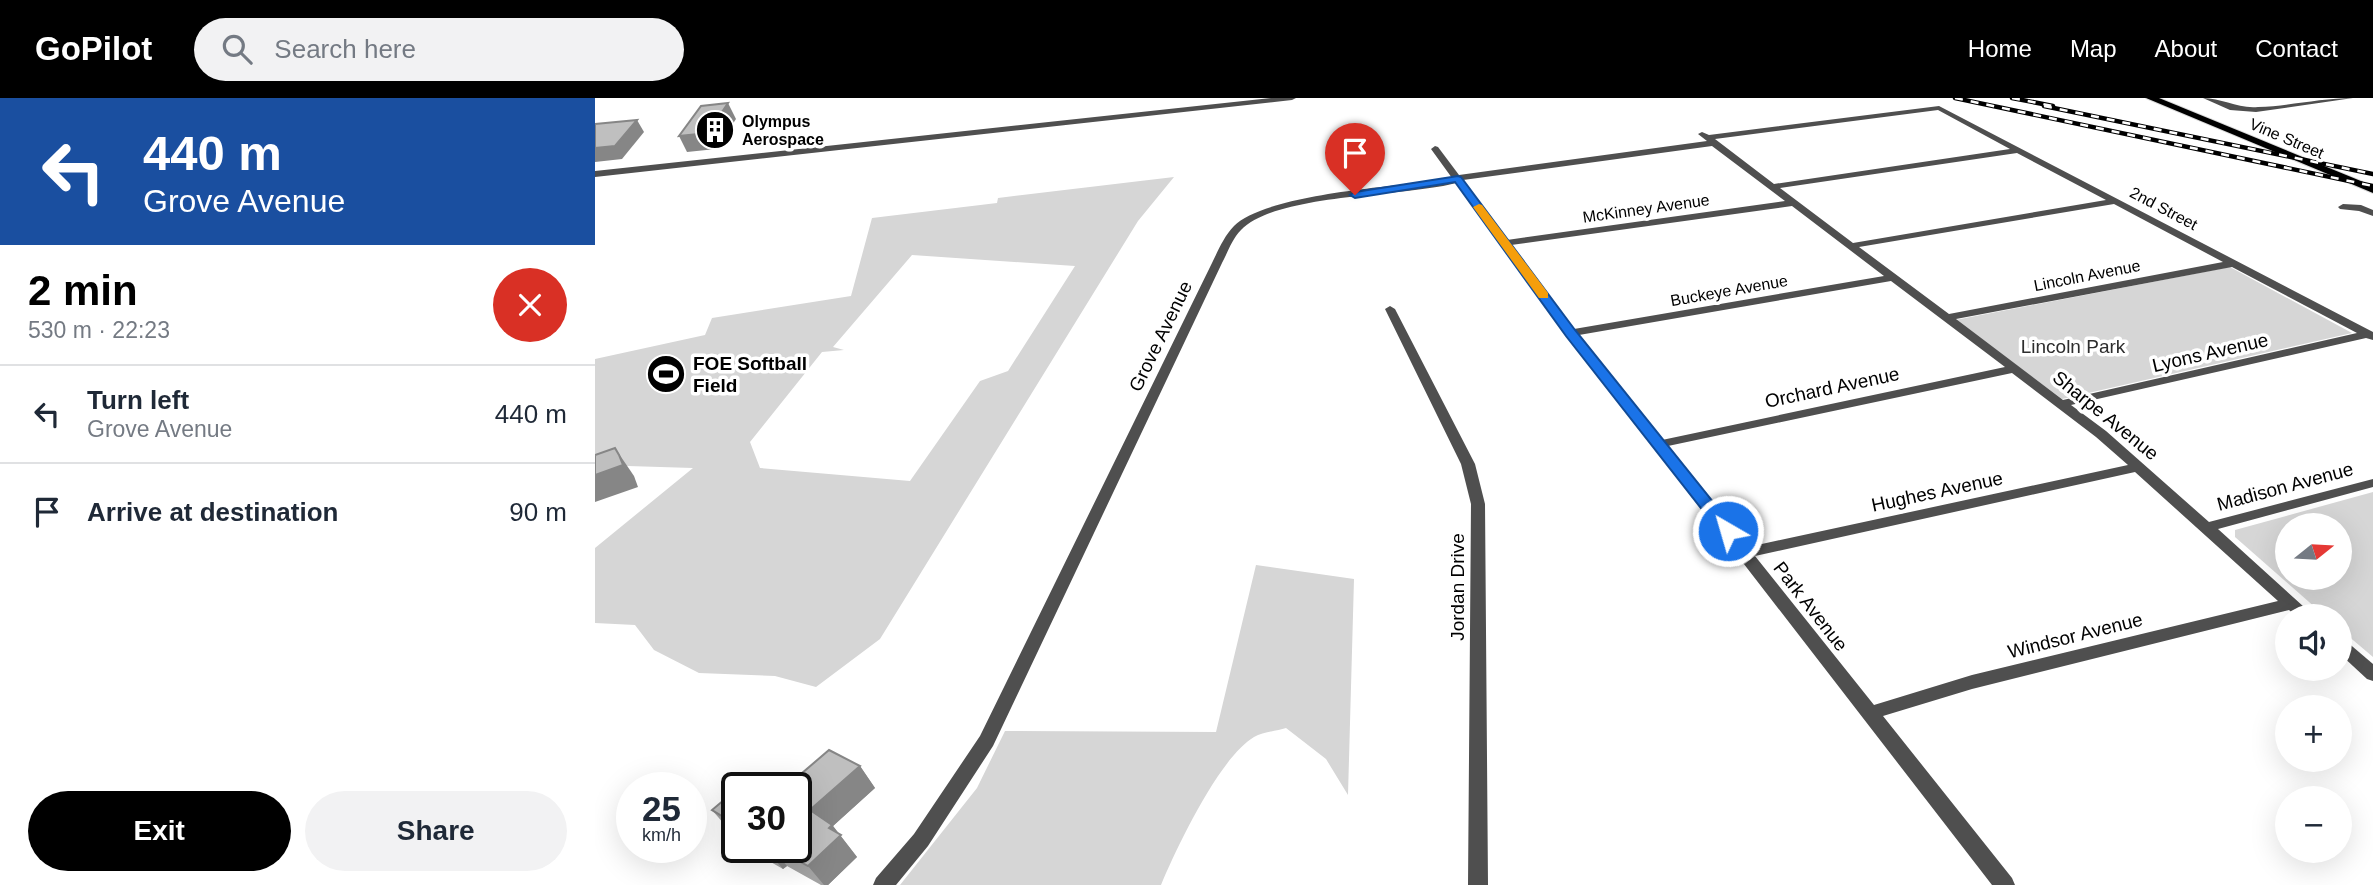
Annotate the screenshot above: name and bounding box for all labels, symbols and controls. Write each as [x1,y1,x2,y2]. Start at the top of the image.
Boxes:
search box [194,18,684,81]
text: GoPilot [35,30,152,67]
icon: search [218,30,256,68]
text: Search here [274,34,416,64]
text: Home [1968,35,2032,62]
text: Map [2070,35,2117,62]
text: About [2155,35,2217,62]
text: Contact [2255,35,2338,62]
building icon: Olympus Aerospace [694,109,736,151]
place label: Olympus Aerospace [742,113,824,148]
street label: Vine Street [2247,115,2327,162]
pin [1325,123,1385,195]
icon: left [28,126,119,217]
text: 440 m [143,126,282,180]
icon: arrive [1336,134,1374,172]
text: Grove Avenue [143,183,345,219]
street label: 2nd Street [2127,184,2201,234]
street label: McKinney Avenue [1582,191,1711,226]
street label: Lincoln Avenue [2032,257,2142,294]
text: 2 min [28,267,138,314]
button: close [493,268,567,342]
street label: Buckeye Avenue [1669,272,1789,309]
street label: Grove Avenue [1125,278,1196,395]
text: 530 m · 22:23 [28,317,170,343]
street label: Lyons Avenue [2150,329,2270,376]
park label: Lincoln Park [2021,336,2126,357]
sports icon: FOE Softball Field [645,353,687,395]
place label: FOE Softball Field [693,353,807,396]
street label: Orchard Avenue [1763,363,1901,412]
street label: Sharpe Avenue [2049,366,2163,464]
text: Turn left [87,385,189,415]
icon: left [28,395,66,433]
text: 440 m [495,399,567,429]
text: Grove Avenue [87,416,232,442]
street label: Madison Avenue [2215,458,2356,515]
street label: Hughes Avenue [1869,467,2005,516]
icon: arrive [28,493,66,531]
position arrow [1691,494,1765,568]
text: Arrive at destination [87,497,338,527]
text: 90 m [509,497,567,527]
north arrow [2275,513,2352,590]
map controls [2275,513,2352,863]
street label: Jordan Drive [1447,533,1468,641]
street label: Park Avenue [1769,558,1852,655]
button: sound [2275,604,2352,681]
street label: Windsor Avenue [2006,609,2145,662]
button: + [2275,695,2352,772]
speed limit sign: 30 [721,772,812,863]
button: − [2275,786,2352,863]
text: 25 [642,789,681,828]
button: Exit [28,791,291,871]
button: Share [305,791,567,871]
text: km/h [642,825,681,845]

